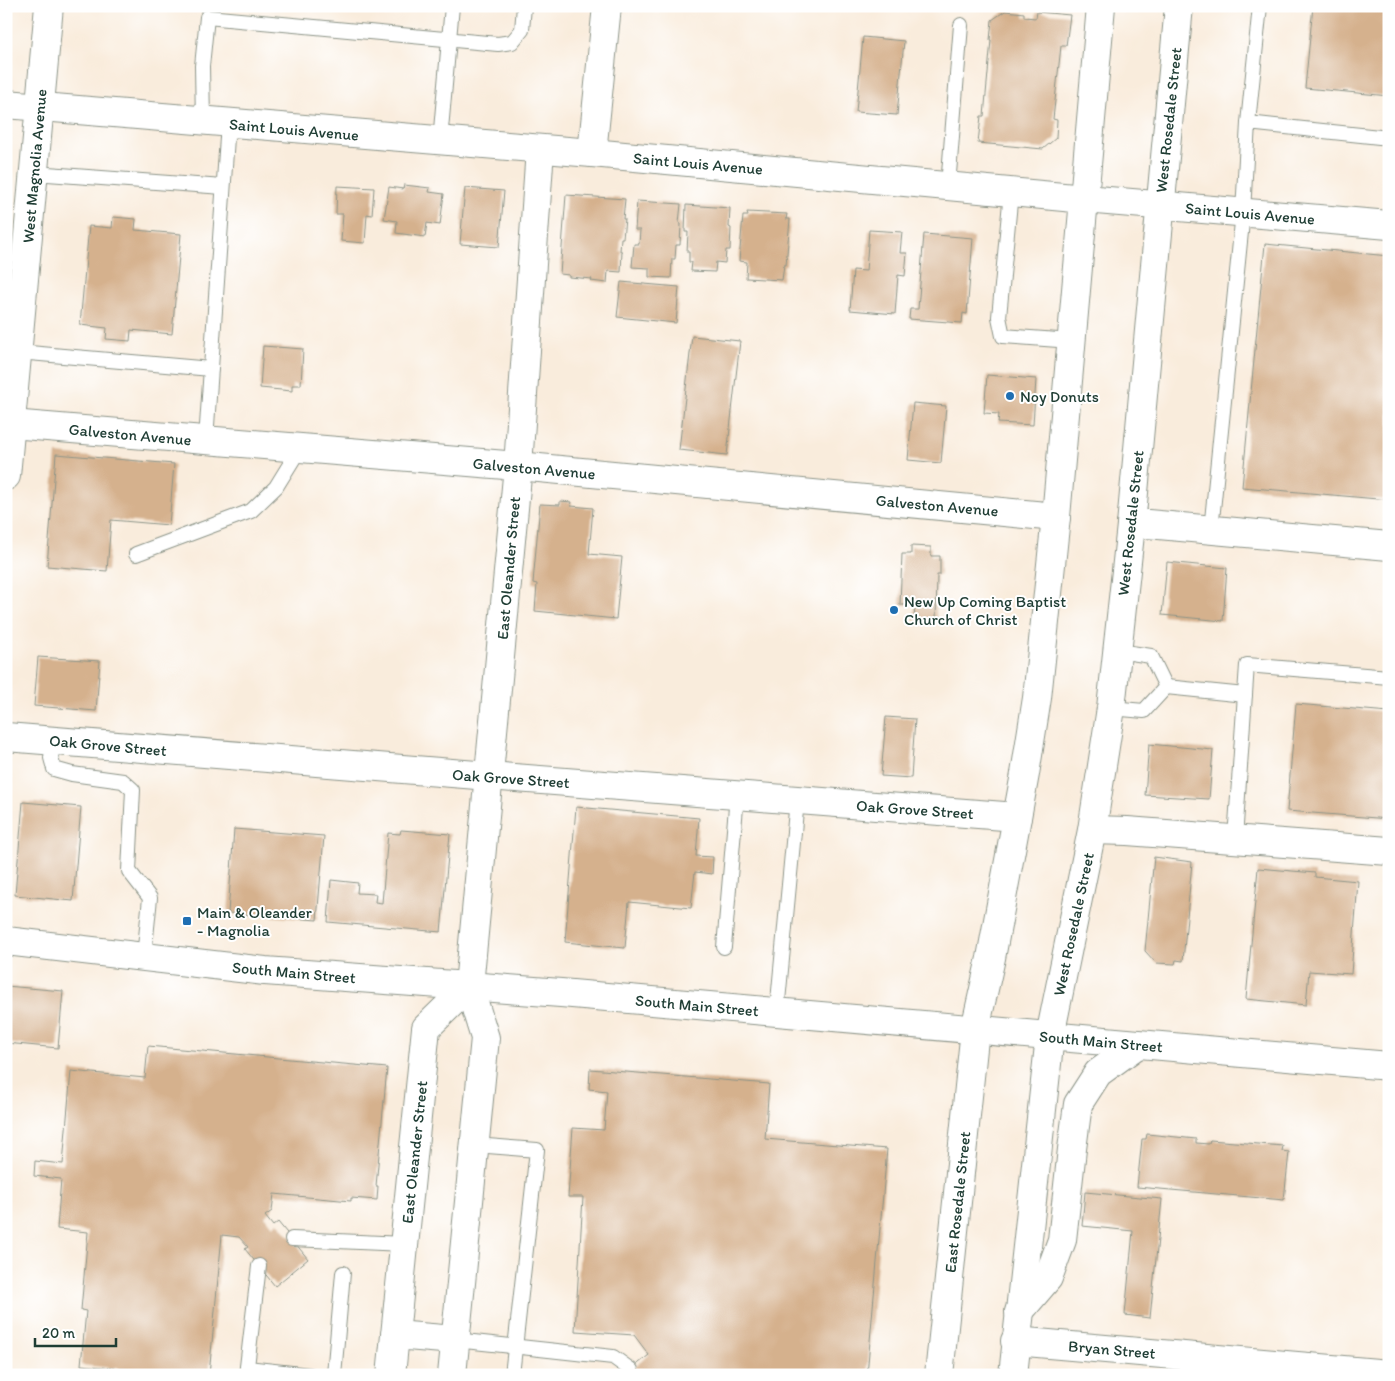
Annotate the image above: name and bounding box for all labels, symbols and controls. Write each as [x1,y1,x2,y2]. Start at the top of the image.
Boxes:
street label: West Rosedale Street [1151,46,1186,194]
street label: West Magnolia Avenue [18,88,51,244]
street label: Saint Louis Avenue [228,114,360,145]
street label: Saint Louis Avenue [632,148,764,179]
street label: Saint Louis Avenue [1184,198,1316,229]
place label: Noy Donuts [1020,387,1099,406]
marker: Noy Donuts [1004,390,1016,402]
street label: Galveston Avenue [68,420,192,449]
street label: West Rosedale Street [1113,449,1148,597]
street label: Galveston Avenue [472,454,596,483]
street label: Galveston Avenue [875,491,999,520]
street label: East Oleander Street [493,496,524,640]
place label: New Up Coming Baptist Church of Christ [904,592,1066,629]
marker: New Up Coming Baptist Church of Christ [888,604,900,616]
street label: Oak Grove Street [48,731,167,760]
street label: Oak Grove Street [452,765,570,792]
street label: Oak Grove Street [856,796,974,823]
street label: West Rosedale Street [1049,851,1098,997]
place label: Main & Oleander - Magnolia [197,903,312,940]
marker: Main & Oleander - Magnolia [181,915,193,927]
street label: South Main Street [231,958,357,987]
street label: South Main Street [634,991,760,1020]
street label: South Main Street [1038,1027,1164,1056]
street label: East Oleander Street [398,1080,431,1224]
street label: East Rosedale Street [941,1130,974,1274]
scale bar [35,1316,116,1348]
text: 20 m [42,1324,76,1342]
street label: Bryan Street [1068,1336,1156,1363]

